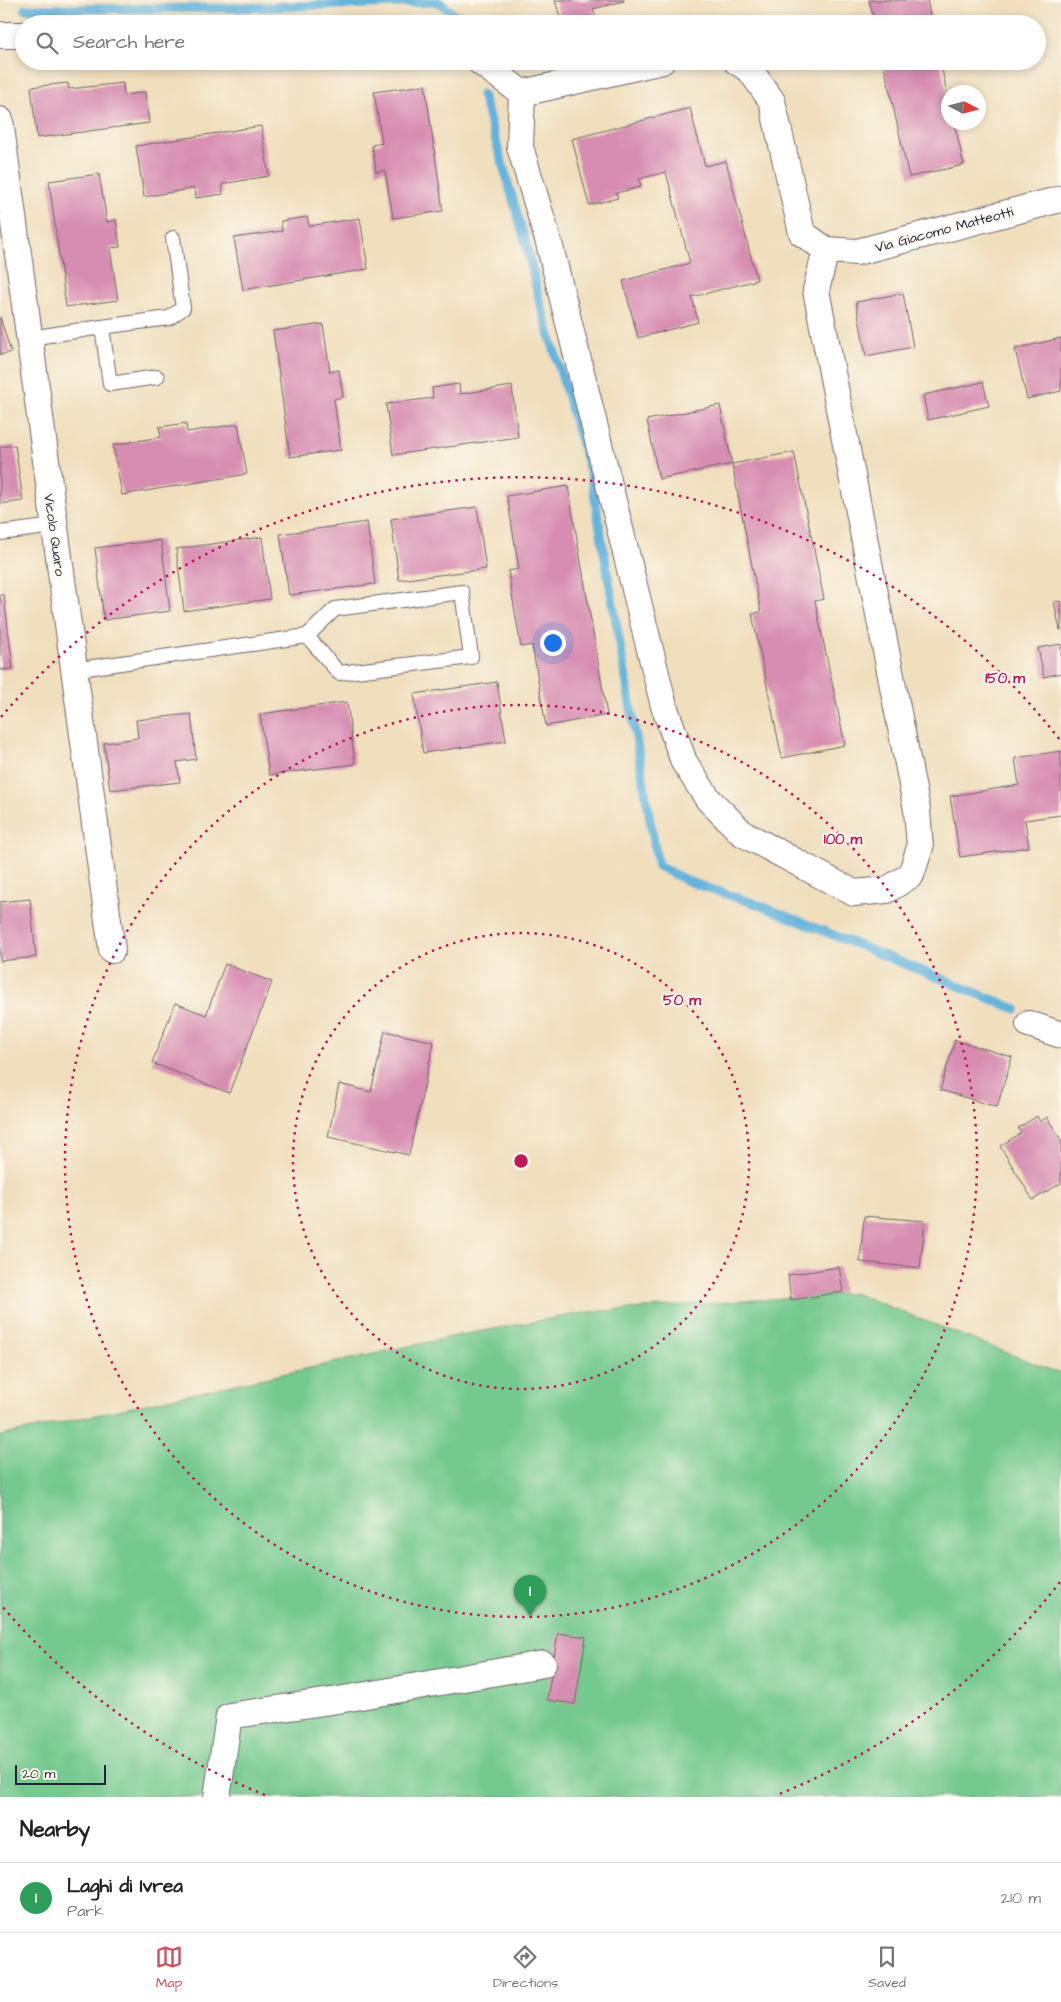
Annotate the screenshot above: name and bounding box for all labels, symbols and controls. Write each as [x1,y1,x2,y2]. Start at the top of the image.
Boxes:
search box [15,15,1046,70]
icon: search [33,29,61,57]
text: Search here [73,29,185,56]
north arrow [941,85,986,130]
street label: Via Giacomo Matteotti [873,202,1016,258]
street label: Vicolo Quaro [38,493,70,578]
your location [540,630,566,656]
text: 150 m [985,668,1025,689]
text: 100 m [824,829,863,850]
text: 50 m [663,990,701,1011]
centre of rings [512,1152,530,1170]
pin: 1 [514,1575,546,1616]
scale bar [15,1762,106,1785]
text: 20 m [22,1764,55,1784]
text: Nearby [20,1815,90,1844]
text: Laghi di Ivrea [67,1873,183,1900]
text: 1 [35,1887,37,1909]
text: 210 m [1001,1887,1041,1909]
text: Park [67,1900,104,1922]
tab: Map [155,1943,183,1993]
tab: Directions [493,1943,558,1993]
tab: Saved [868,1943,906,1993]

